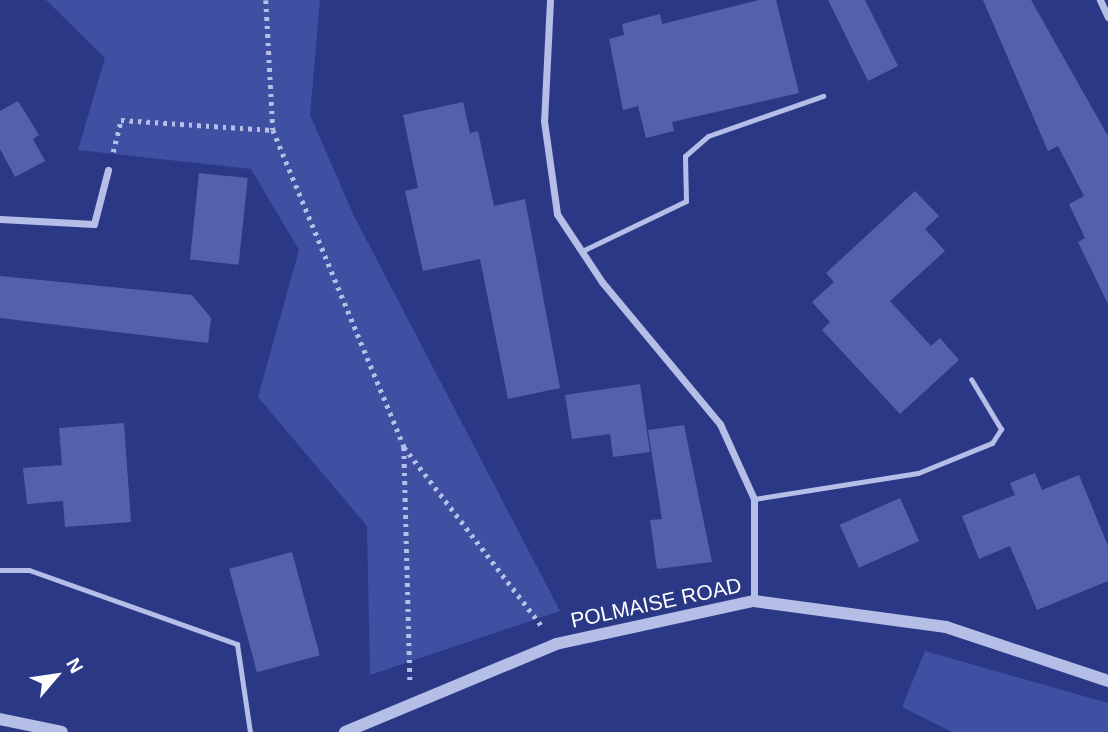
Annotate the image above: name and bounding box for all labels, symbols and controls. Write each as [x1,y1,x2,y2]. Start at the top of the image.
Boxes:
street label: POLMAISE ROAD [568,573,744,633]
north arrow [21,641,91,711]
text: N [62,654,87,677]

